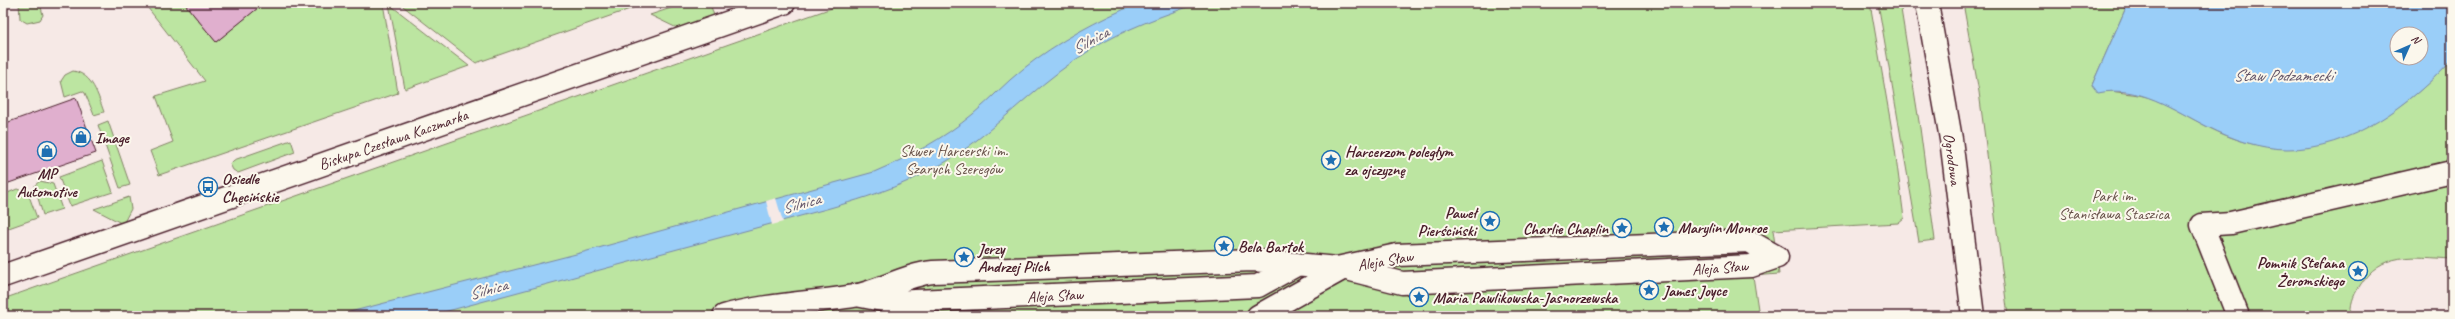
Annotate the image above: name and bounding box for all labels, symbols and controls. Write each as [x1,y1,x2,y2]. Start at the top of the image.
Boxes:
water label: Silnica [1068,21,1114,59]
north arrow [2389,26,2429,66]
text: N [2409,32,2425,48]
water label: Staw Podzamecki [2234,65,2336,86]
street label: Biskupa Czesława Kaczmarka [316,105,472,175]
shop icon: Image [70,126,92,148]
place label: Image [95,128,131,148]
street label: Ogrodowa [1938,132,1966,188]
shop icon: MP Automotive [36,140,58,162]
park label: Skwer Harcerski im. Szarych Szeregów [900,141,1009,179]
place label: Harcerzom poległym za ojczyznę [1345,142,1454,180]
place icon: Harcerzom poległym za ojczyznę [1320,149,1342,171]
place label: MP Automotive [17,164,79,202]
place label: Osiedle Chęcińskie [222,169,280,207]
bus stop icon: Osiedle Chęcińskie [197,176,219,198]
park label: Park im. Stanisława Staszica [2059,186,2171,224]
water label: Silnica [780,188,825,219]
place label: Paweł Pierściński [1418,203,1479,241]
place icon: Paweł Pierściński [1479,210,1501,232]
place icon: Marylin Monroe [1653,216,1675,238]
place icon: Charlie Chaplin [1611,217,1633,239]
place label: Marylin Monroe [1678,218,1769,238]
place label: Charlie Chaplin [1523,219,1609,239]
place icon: Bela Bartok [1213,235,1235,257]
place label: Bela Bartok [1238,237,1305,257]
place label: Jerzy Andrzej Pilch [977,239,1051,277]
place icon: Jerzy Andrzej Pilch [953,246,975,268]
street label: Aleja Sław [1356,246,1416,276]
place label: Pomnik Stefana Żeromskiego [2257,253,2346,291]
street label: Aleja Sław [1691,256,1750,280]
place icon: Pomnik Stefana Żeromskiego [2347,260,2369,282]
water label: Silnica [467,274,512,305]
place icon: James Joyce [1638,279,1660,301]
place label: James Joyce [1662,281,1728,301]
street label: Aleja Sław [1027,284,1085,307]
place icon: Maria Pawlikowska-Jasnorzewska [1408,286,1430,308]
place label: Maria Pawlikowska-Jasnorzewska [1433,288,1619,308]

